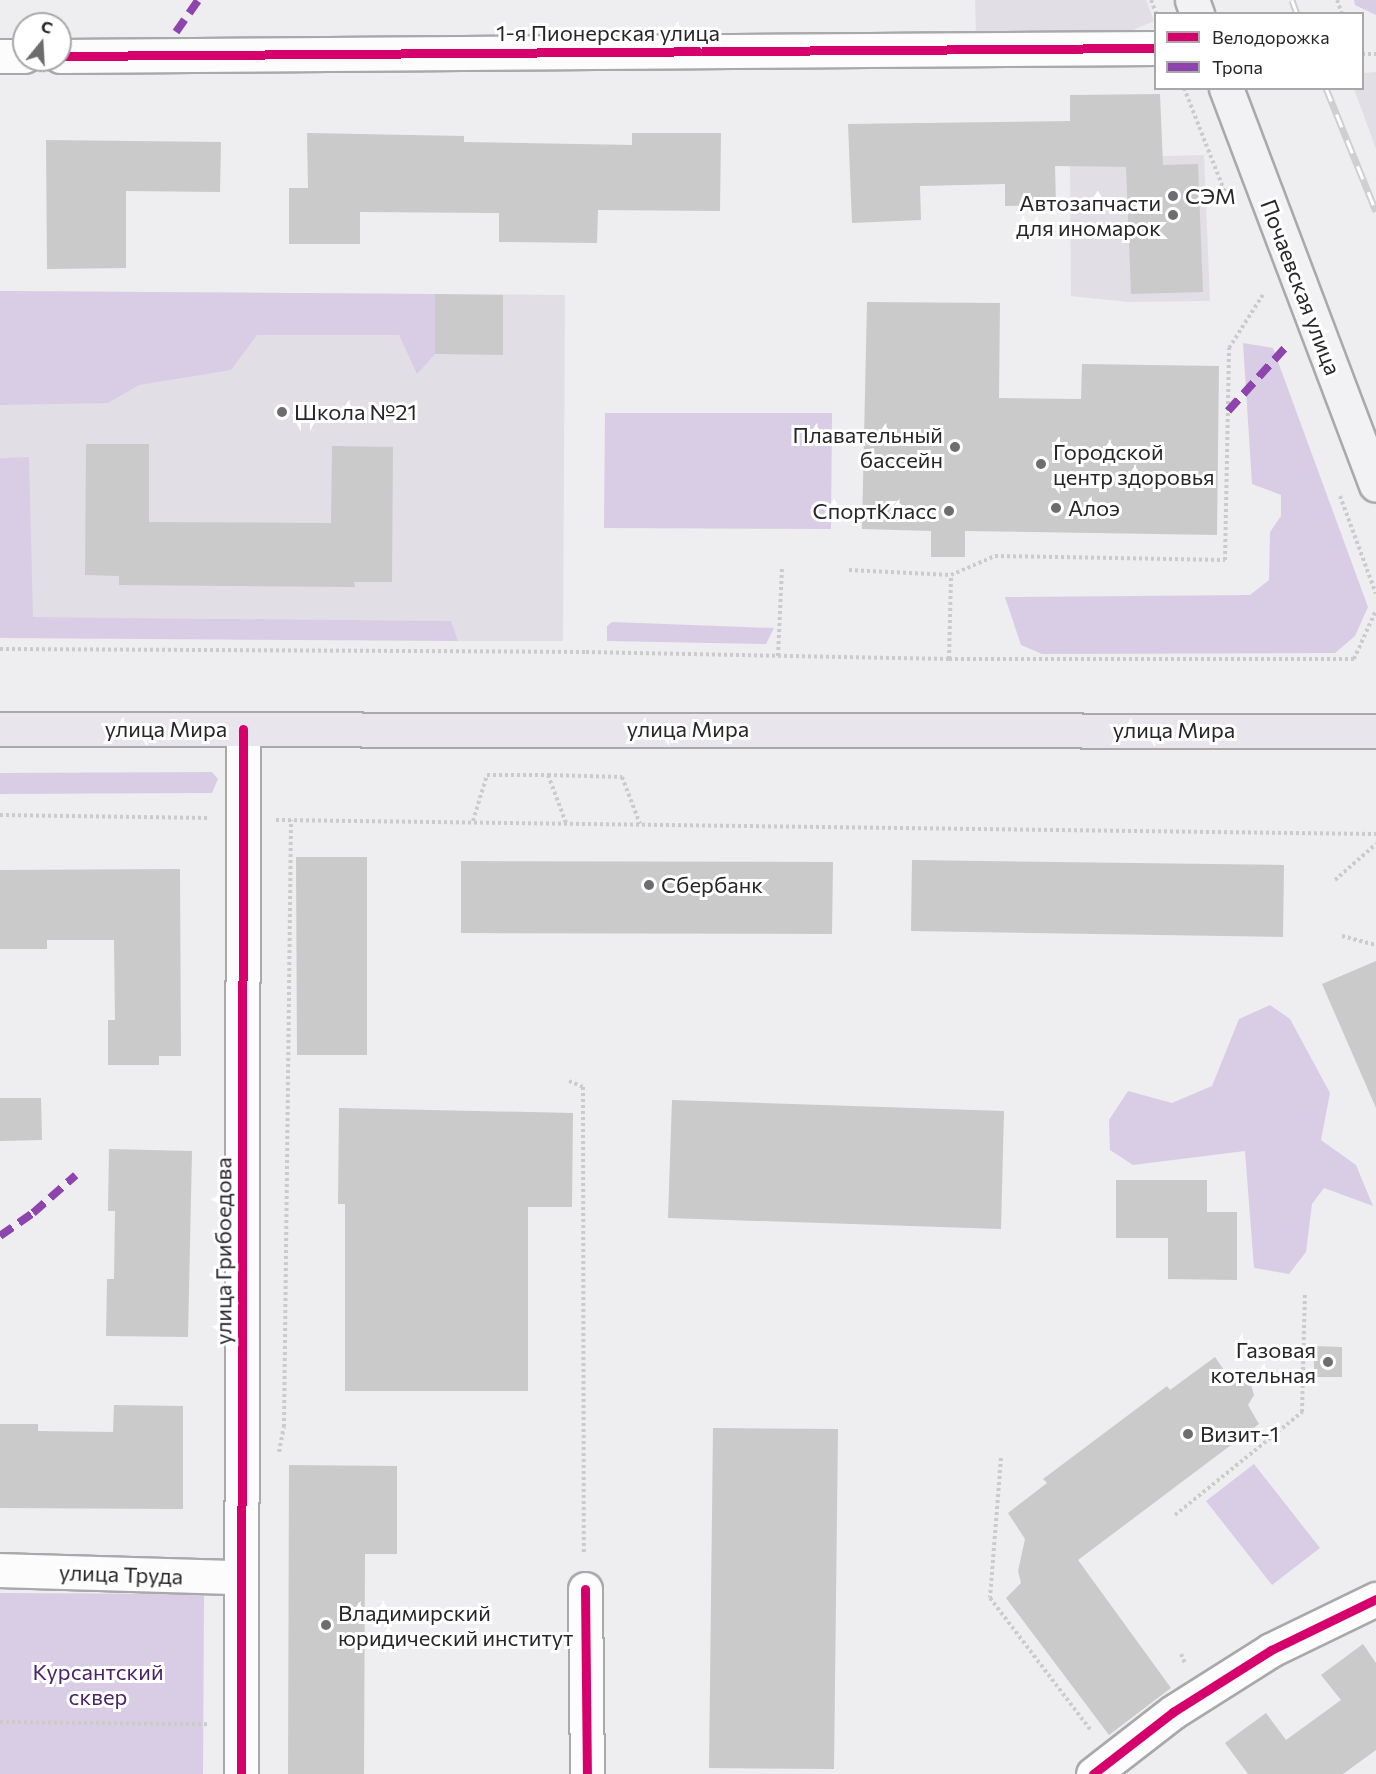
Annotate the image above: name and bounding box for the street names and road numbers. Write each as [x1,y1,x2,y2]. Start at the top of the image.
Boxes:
street label: 1-я Пионерская улица [496,20,720,46]
street label: Почаевская улица [1255,195,1347,379]
street label: улица Мира [105,716,227,742]
street label: улица Мира [627,716,749,742]
street label: улица Мира [1113,717,1235,743]
street label: улица Грибоедова [210,1157,236,1345]
street label: улица Труда [58,1559,184,1589]

